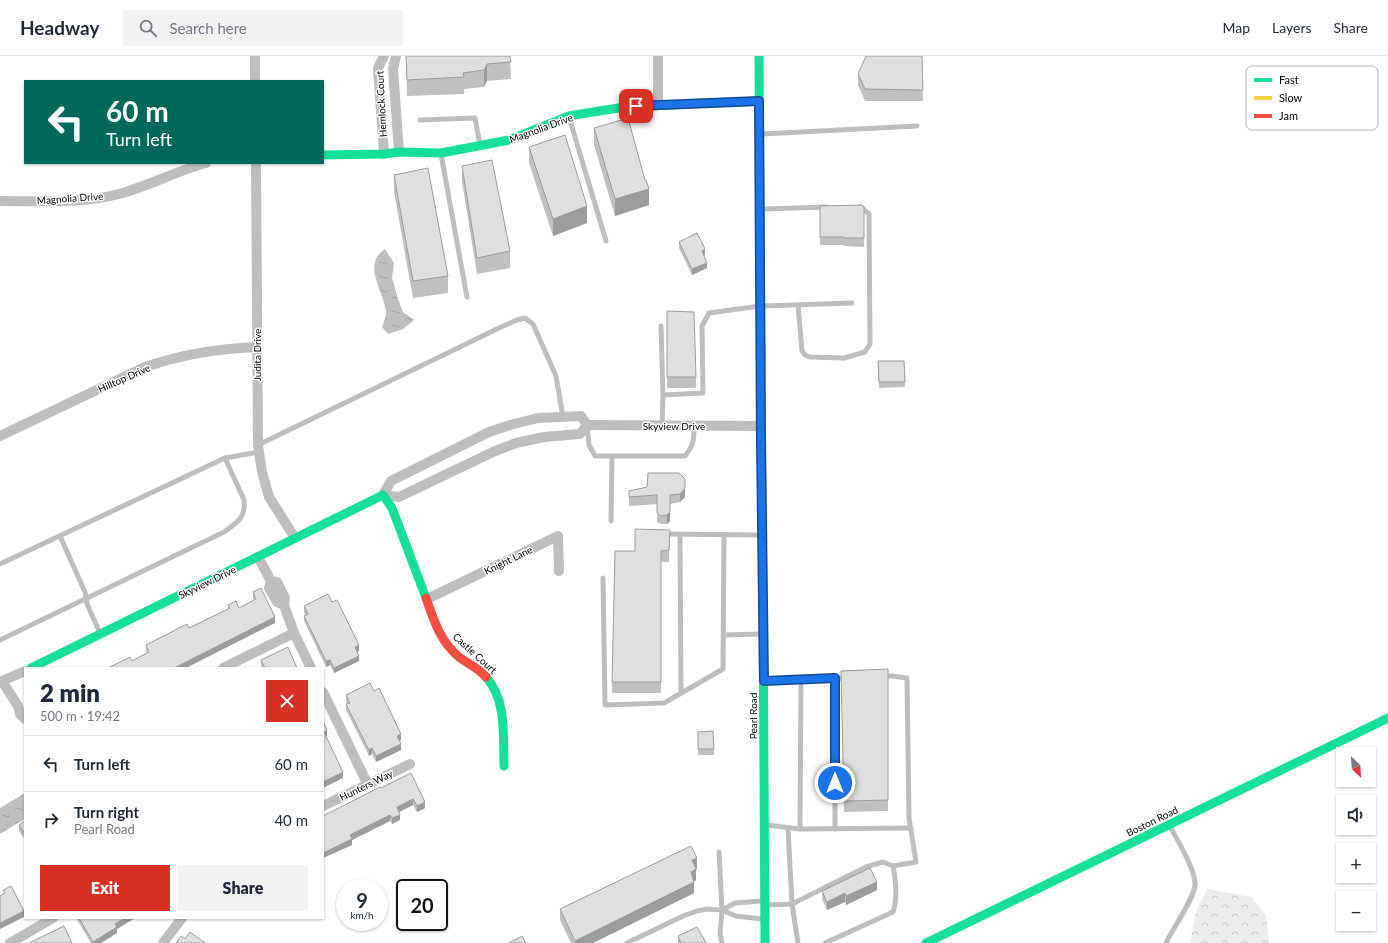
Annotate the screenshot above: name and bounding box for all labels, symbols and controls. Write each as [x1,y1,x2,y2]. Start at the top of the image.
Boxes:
search box [123,10,403,46]
text: Headway [20,16,99,39]
icon: search [137,17,159,39]
text: Search here [169,19,247,37]
text: Map [1222,19,1250,36]
text: Layers [1272,19,1312,36]
text: Share [1334,19,1368,36]
legend [1246,66,1378,130]
street label: Hemlock Court [373,70,389,138]
text: Fast [1279,73,1299,86]
pin [619,89,653,123]
text: Slow [1279,91,1303,104]
text: 60 m [106,94,169,128]
icon: arrive [625,95,647,117]
icon: left [40,96,92,148]
text: Jam [1279,109,1298,122]
street label: Magnolia Drive [508,111,574,145]
text: Turn left [106,128,172,150]
street label: Magnolia Drive [36,190,104,206]
street label: Judita Drive [251,329,263,381]
street label: Hilltop Drive [96,361,152,395]
street label: Skyview Drive [643,420,705,432]
street label: Knight Lane [482,543,534,577]
street label: Skyview Drive [176,563,238,601]
street label: Castle Court [451,630,500,676]
text: 2 min [40,678,100,707]
button: close [266,680,308,722]
street label: Pearl Road [747,693,759,739]
text: 500 m · 19:42 [40,708,120,724]
north arrow [1336,747,1376,787]
map controls [1336,747,1376,931]
icon: left [40,753,62,775]
text: Turn left [74,755,130,773]
text: 60 m [274,755,308,773]
position arrow [814,762,856,804]
street label: Hunters Way [337,767,395,803]
button: sound [1336,795,1376,835]
text: Turn right [74,803,139,821]
street label: Boston Road [1124,803,1180,839]
icon: right [40,809,62,831]
text: 40 m [274,811,308,829]
text: Pearl Road [74,821,135,837]
button: + [1336,843,1376,883]
button: Exit [40,865,170,911]
button: Share [178,865,308,911]
speed limit sign: 20 [396,879,448,931]
text: 9 [356,888,368,912]
button: − [1336,891,1376,931]
text: km/h [350,909,374,921]

